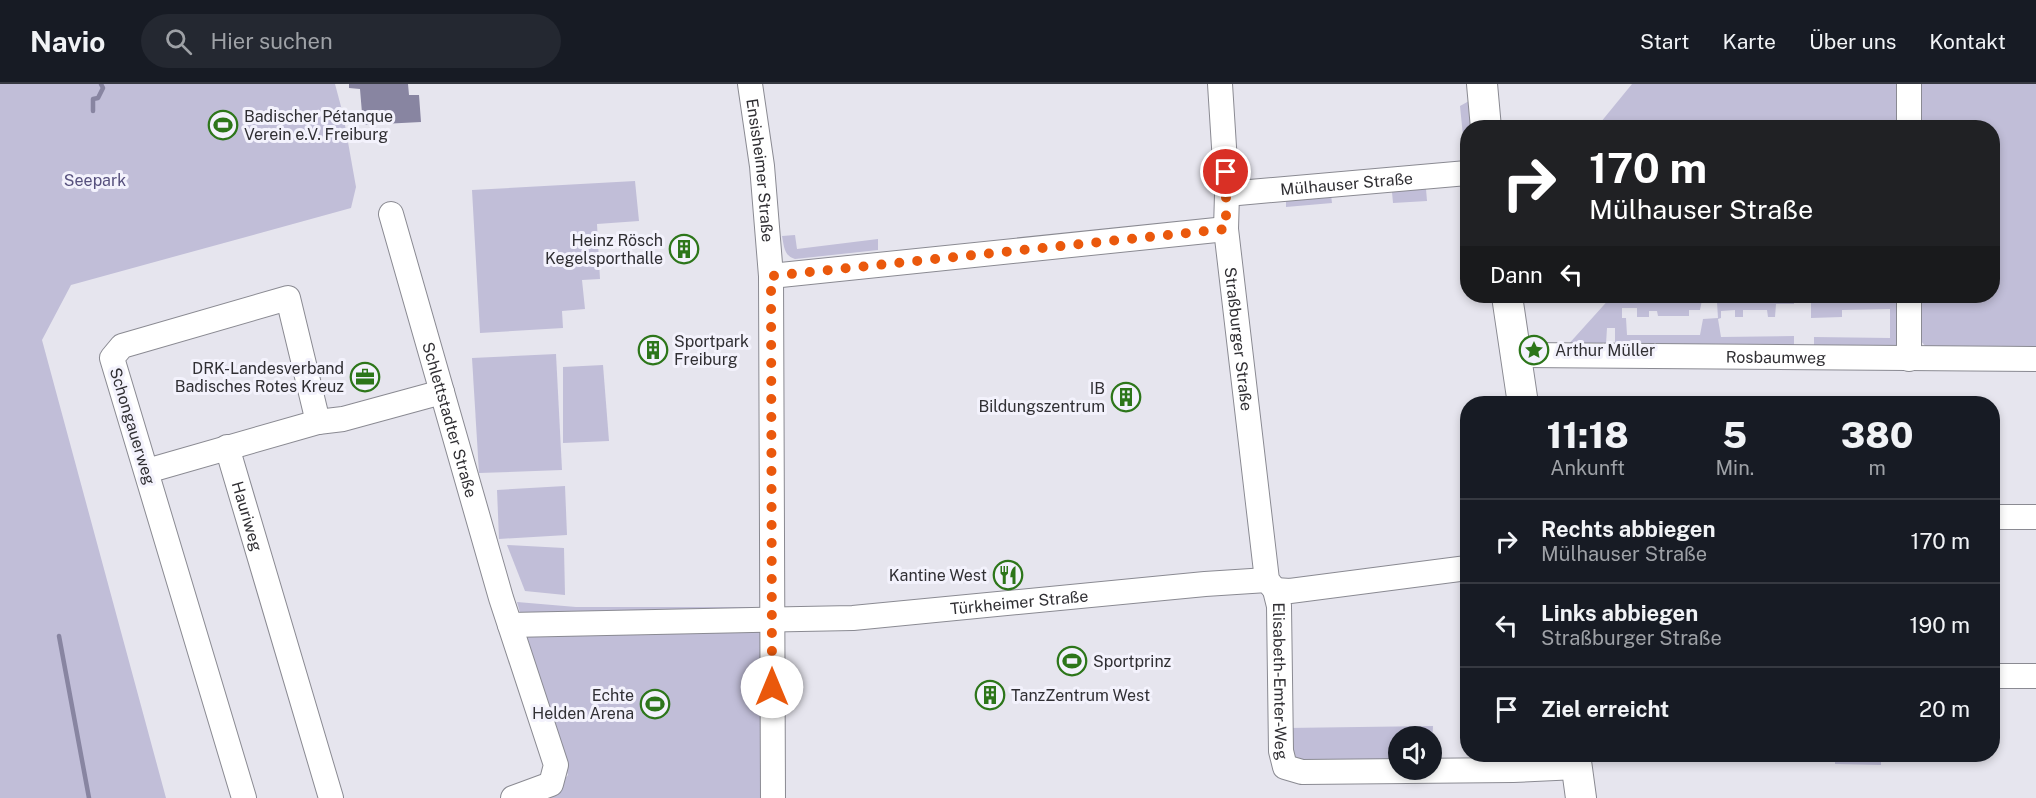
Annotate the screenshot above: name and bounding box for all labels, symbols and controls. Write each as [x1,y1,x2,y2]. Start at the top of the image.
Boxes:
search box [141,14,561,68]
text: Navio [30,25,105,58]
icon: search [162,25,195,58]
text: Hier suchen [210,28,333,54]
text: Start [1640,29,1689,54]
text: Karte [1722,29,1776,54]
text: Über uns [1809,29,1896,54]
text: Kontakt [1929,29,2006,54]
street label: Ensisheimer Straße [742,97,777,243]
place label: Badischer Pétanque Verein e.V. Freiburg [244,107,393,144]
sports icon: Badischer Pétanque Verein e.V. Freiburg [207,109,239,141]
text: 170 m [1589,143,1707,192]
icon: right [1490,144,1568,222]
pin [1200,146,1251,197]
icon: arrive [1209,155,1242,188]
street label: Mülhauser Straße [1279,169,1414,199]
park label: Seepark [64,171,126,190]
text: Mülhauser Straße [1589,193,1813,225]
place label: Heinz Rösch Kegelsporthalle [545,231,663,268]
building icon: Heinz Rösch Kegelsporthalle [668,233,700,265]
icon: left [1555,258,1588,291]
text: Dann [1490,262,1543,288]
street label: Straßburger Straße [1221,266,1256,412]
place label: Sportpark Freiburg [674,332,749,369]
building icon: Sportpark Freiburg [637,334,669,366]
place icon: Arthur Müller [1518,334,1550,366]
street label: Schlettstadter Straße [418,340,481,500]
place label: Arthur Müller [1555,341,1655,360]
street label: Rosbaumweg [1726,348,1826,367]
place label: DRK-Landesverband Badisches Rotes Kreuz [175,359,344,396]
office icon: DRK-Landesverband Badisches Rotes Kreuz [349,361,381,393]
street label: Schongauerweg [106,365,159,487]
place label: IB Bildungszentrum [979,379,1105,416]
building icon: IB Bildungszentrum [1110,381,1142,413]
text: 11:18 [1547,414,1629,456]
text: 5 [1722,414,1747,456]
text: 380 [1841,414,1913,456]
text: Ankunft [1550,456,1625,480]
text: Min. [1715,456,1754,480]
text: m [1868,456,1886,480]
street label: Hauriweg [228,479,266,553]
text: Rechts abbiegen [1541,516,1716,542]
icon: right [1490,525,1523,558]
text: 170 m [1910,528,1970,554]
text: Mülhauser Straße [1541,542,1707,566]
restaurant icon: Kantine West [992,559,1024,591]
place label: Kantine West [889,566,987,585]
street label: Türkheimer Straße [949,586,1089,619]
text: Links abbiegen [1541,600,1698,626]
street label: Elisabeth-Emter-Weg [1269,602,1292,762]
icon: left [1490,609,1523,642]
text: 190 m [1910,612,1970,638]
text: Straßburger Straße [1541,626,1722,650]
sports icon: Sportprinz [1056,645,1088,677]
place label: Sportprinz [1093,652,1172,671]
position arrow [740,655,804,719]
building icon: TanzZentrum West [974,679,1006,711]
place label: Echte Helden Arena [532,686,634,723]
place label: TanzZentrum West [1011,686,1150,705]
sports icon: Echte Helden Arena [639,688,671,720]
icon: arrive [1490,693,1523,726]
text: Ziel erreicht [1541,696,1669,722]
text: 20 m [1919,696,1970,722]
map controls [1388,726,1442,780]
button: sound [1388,726,1442,780]

